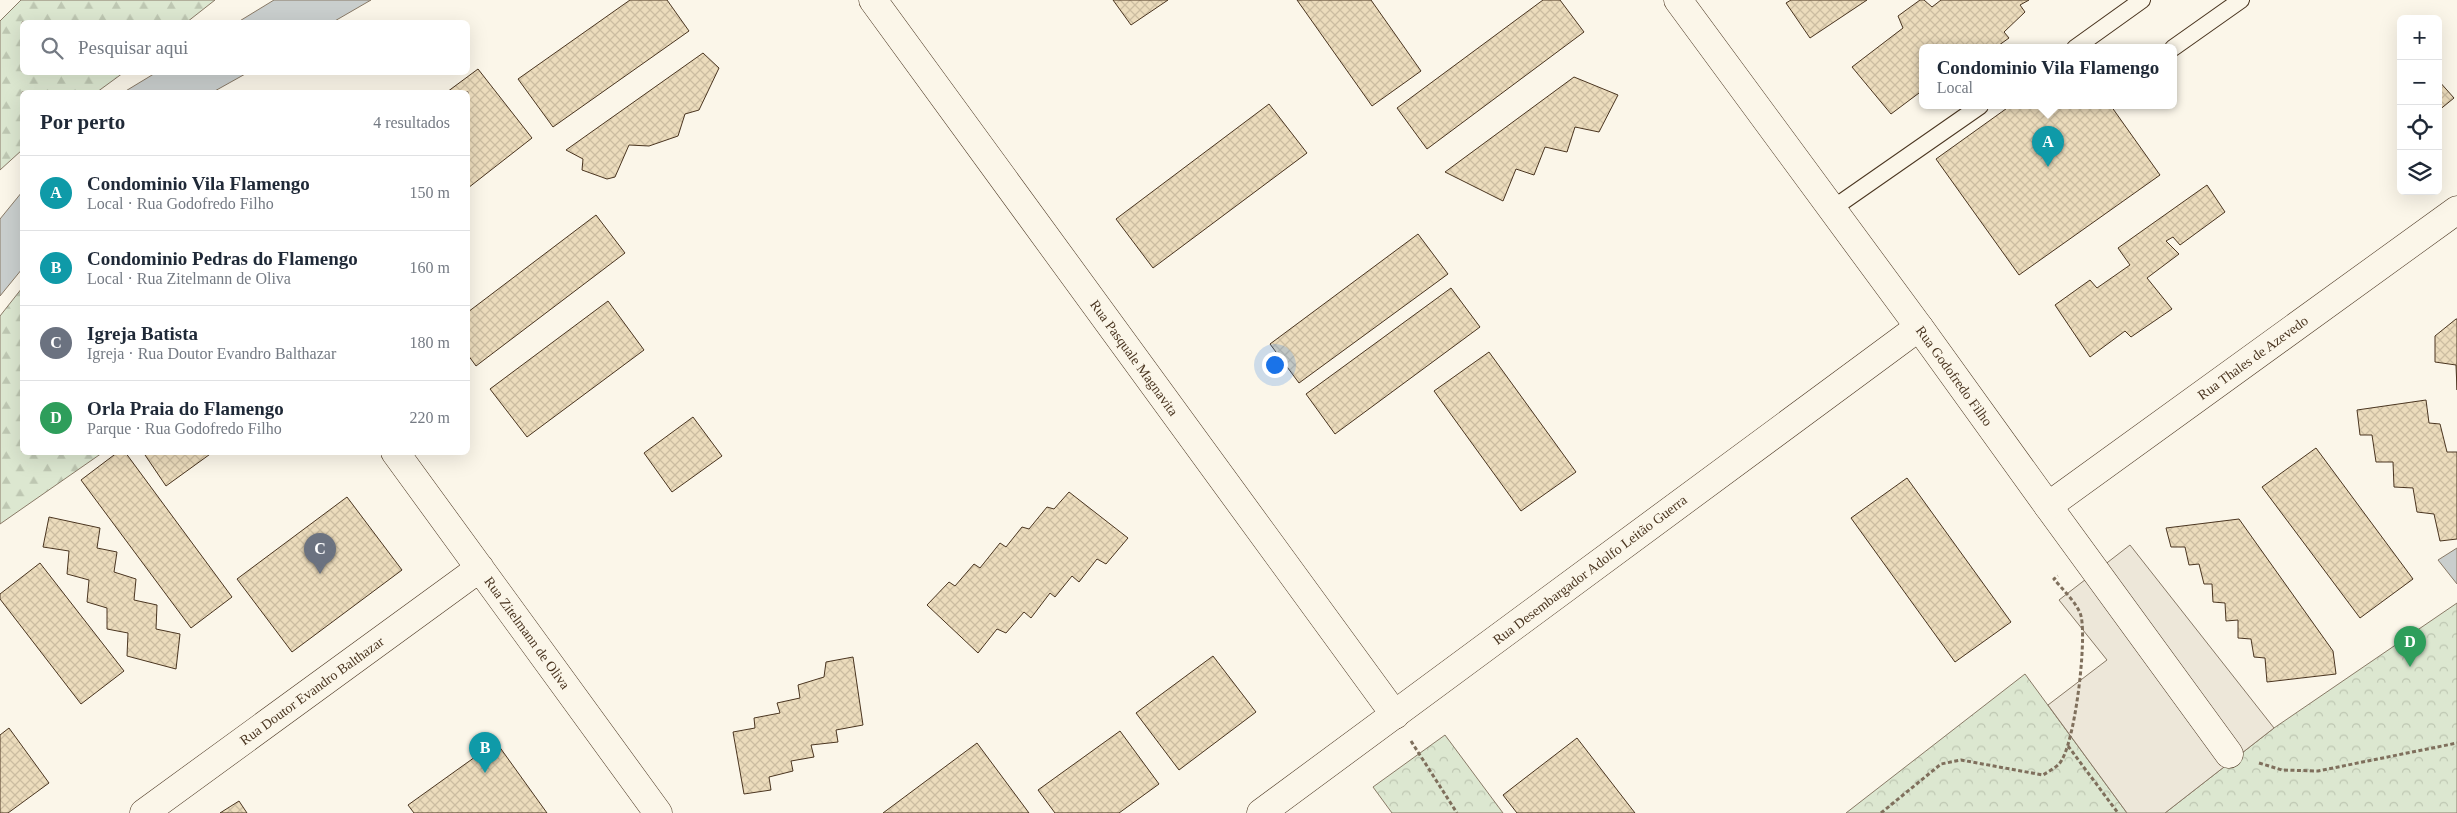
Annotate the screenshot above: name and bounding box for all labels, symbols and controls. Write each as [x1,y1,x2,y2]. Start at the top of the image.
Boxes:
map controls [2397,15,2442,195]
button: + [2397,15,2442,60]
search box [20,20,470,75]
icon: search [38,34,66,62]
text: Pesquisar aqui [78,37,188,58]
popup [1919,44,2177,109]
text: Condominio Vila Flamengo [1937,57,2159,78]
button: − [2397,60,2442,105]
text: Local [1937,79,1973,96]
button: locate [2397,105,2442,150]
text: Por perto [40,110,125,134]
text: 4 resultados [373,114,450,131]
pin: A [2032,126,2064,167]
button: layers [2397,150,2442,195]
text: Condominio Vila Flamengo [87,173,310,194]
text: A [50,184,62,201]
text: 150 m [410,184,450,201]
text: Local · Rua Godofredo Filho [87,195,274,212]
text: Condominio Pedras do Flamengo [87,248,358,269]
text: B [51,259,61,276]
text: 160 m [410,259,450,276]
text: Local · Rua Zitelmann de Oliva [87,270,291,287]
street label: Rua Pasquale Magnavita [1087,297,1181,419]
street label: Rua Thales de Azevedo [2195,313,2311,403]
text: Igreja Batista [87,323,198,344]
street label: Rua Godofredo Filho [1913,323,1995,429]
text: C [50,334,62,351]
text: 180 m [410,334,450,351]
text: Igreja · Rua Doutor Evandro Balthazar [87,345,336,362]
your location [1262,352,1288,378]
text: Orla Praia do Flamengo [87,398,284,419]
text: D [50,409,62,426]
text: 220 m [410,409,450,426]
text: Parque · Rua Godofredo Filho [87,420,282,437]
street label: Rua Desembargador Adolfo Leitão Guerra [1490,492,1690,648]
pin: C [304,533,336,574]
street label: Rua Zitelmann de Oliva [481,574,573,693]
pin: D [2394,626,2426,667]
street label: Rua Doutor Evandro Balthazar [237,634,387,748]
pin: B [469,732,501,773]

